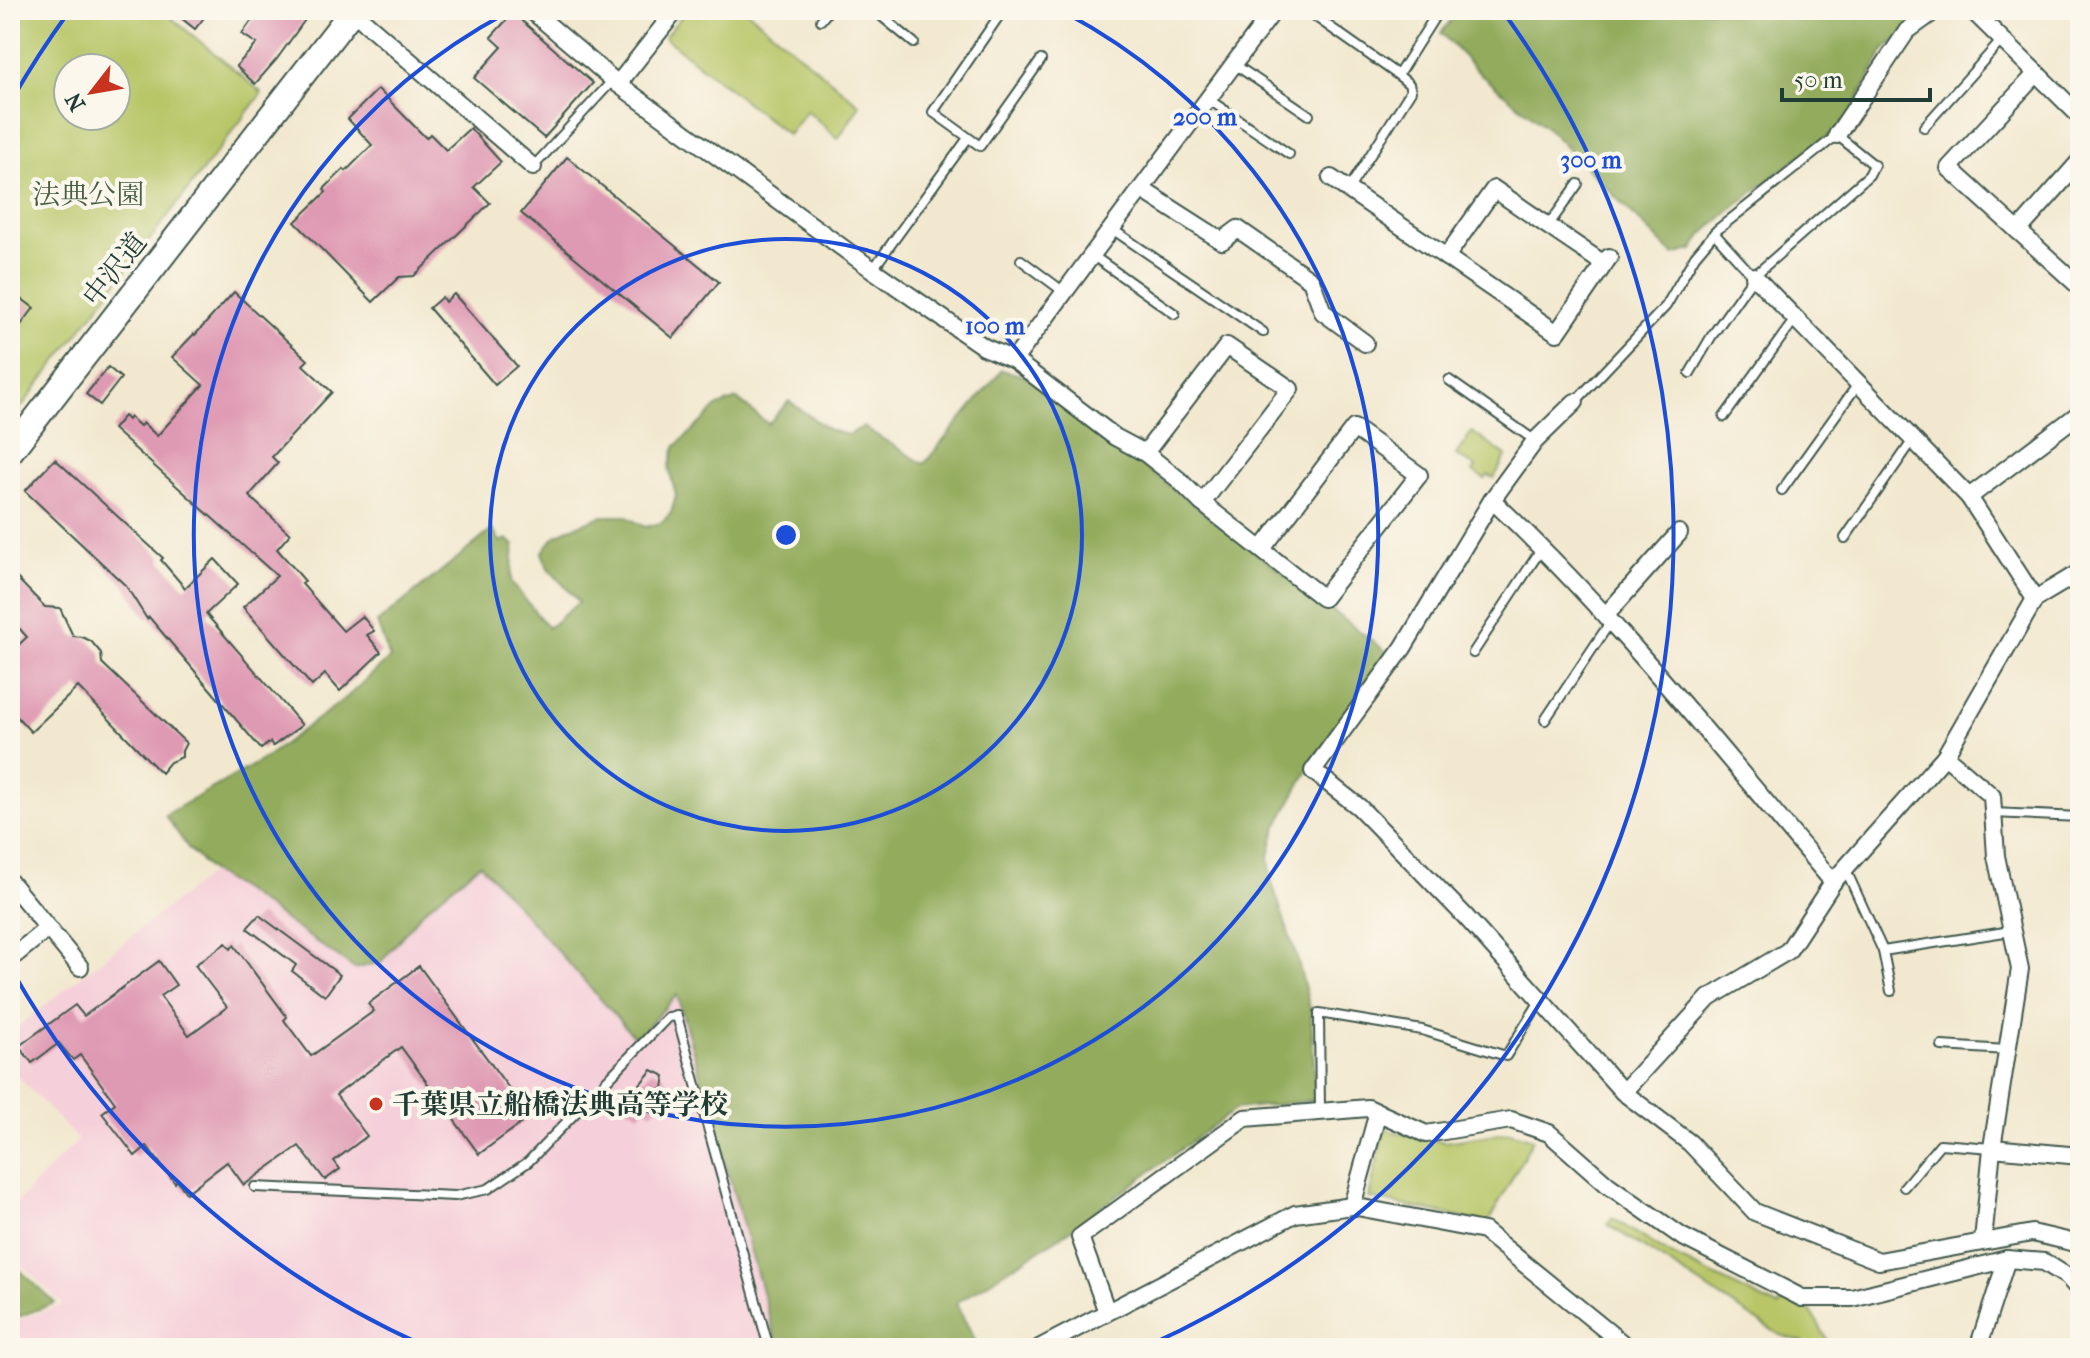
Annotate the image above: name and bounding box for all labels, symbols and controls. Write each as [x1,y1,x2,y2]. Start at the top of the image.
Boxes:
north arrow [52,52,132,132]
scale bar [1782,52,1930,102]
text: 50 m [1794,66,1843,94]
text: N [60,88,91,116]
text: 200 m [1173,103,1238,131]
text: 300 m [1560,146,1623,174]
park label: 法典公園 [32,178,144,211]
street label: 中沢道 [76,226,153,313]
text: 100 m [965,312,1026,340]
centre of rings [772,521,800,549]
place label: 千葉県立船橋法典高等学校 [392,1088,728,1121]
marker: 千葉県立船橋法典高等学校 [367,1095,385,1113]

